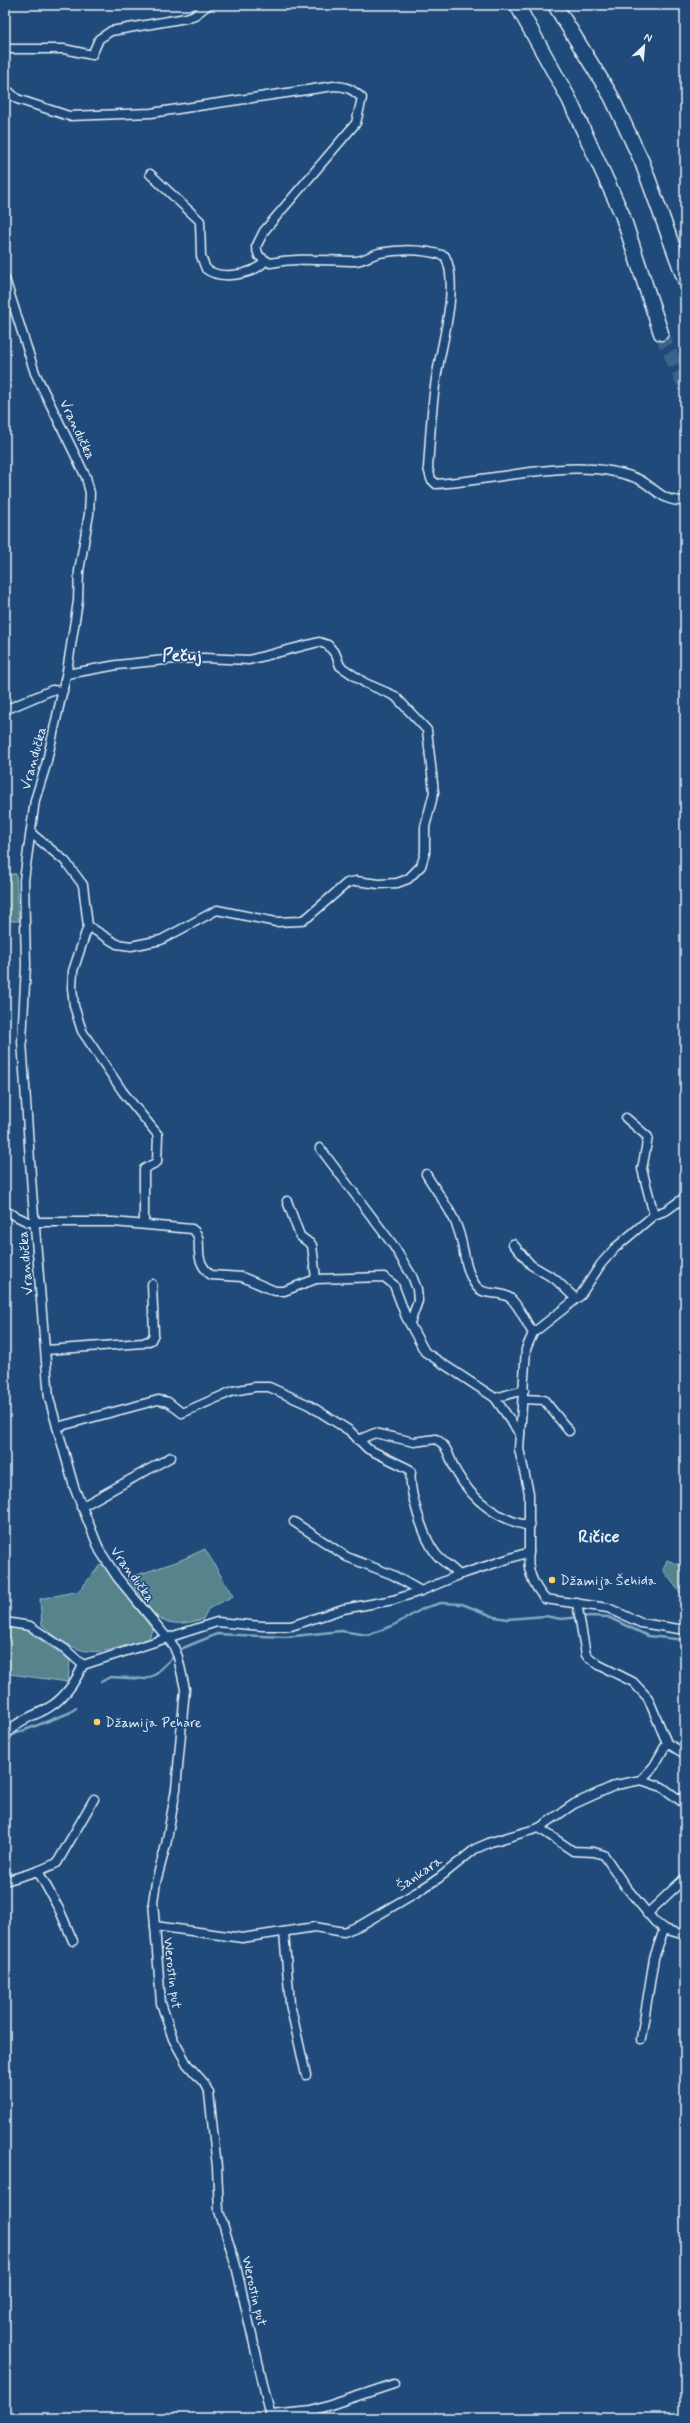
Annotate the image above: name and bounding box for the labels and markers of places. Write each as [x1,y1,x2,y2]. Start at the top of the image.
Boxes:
place label: Džamija Šehida [560,1572,657,1590]
marker: Džamija Šehida [547,1575,557,1585]
place label: Džamija Pehare [105,1714,202,1732]
marker: Džamija Pehare [92,1717,102,1727]

